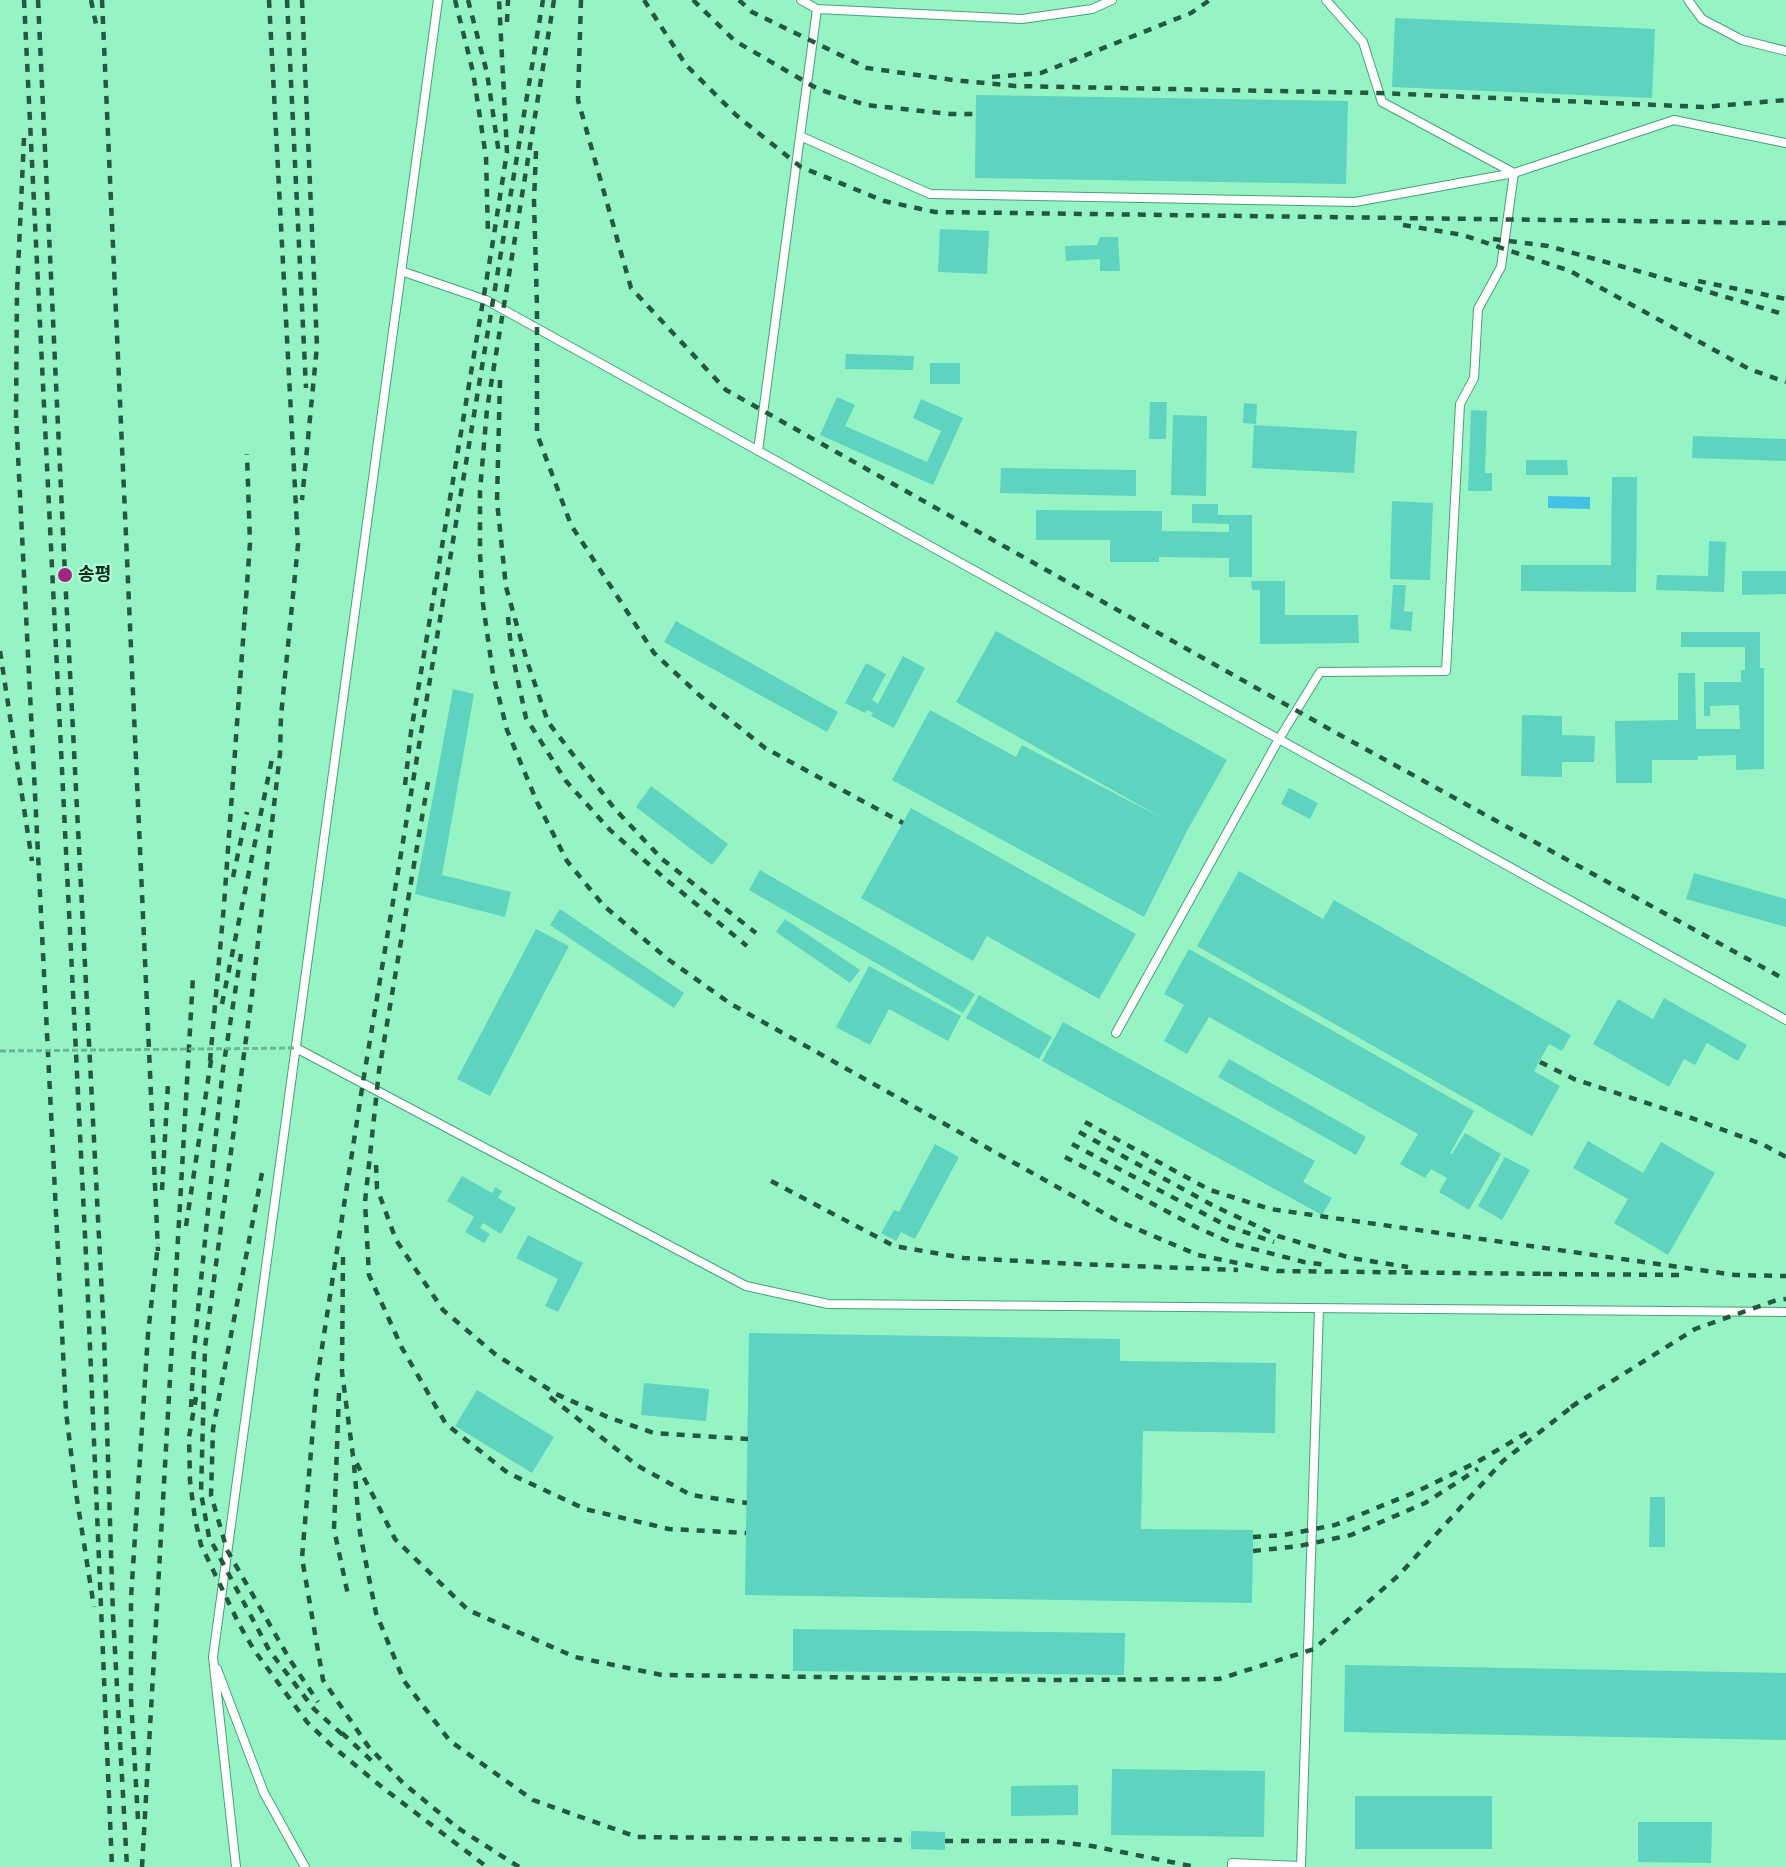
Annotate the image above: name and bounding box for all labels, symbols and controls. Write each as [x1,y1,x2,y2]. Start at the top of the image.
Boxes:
place label: 송평 [78,564,111,586]
marker: 송평 [56,566,74,584]

